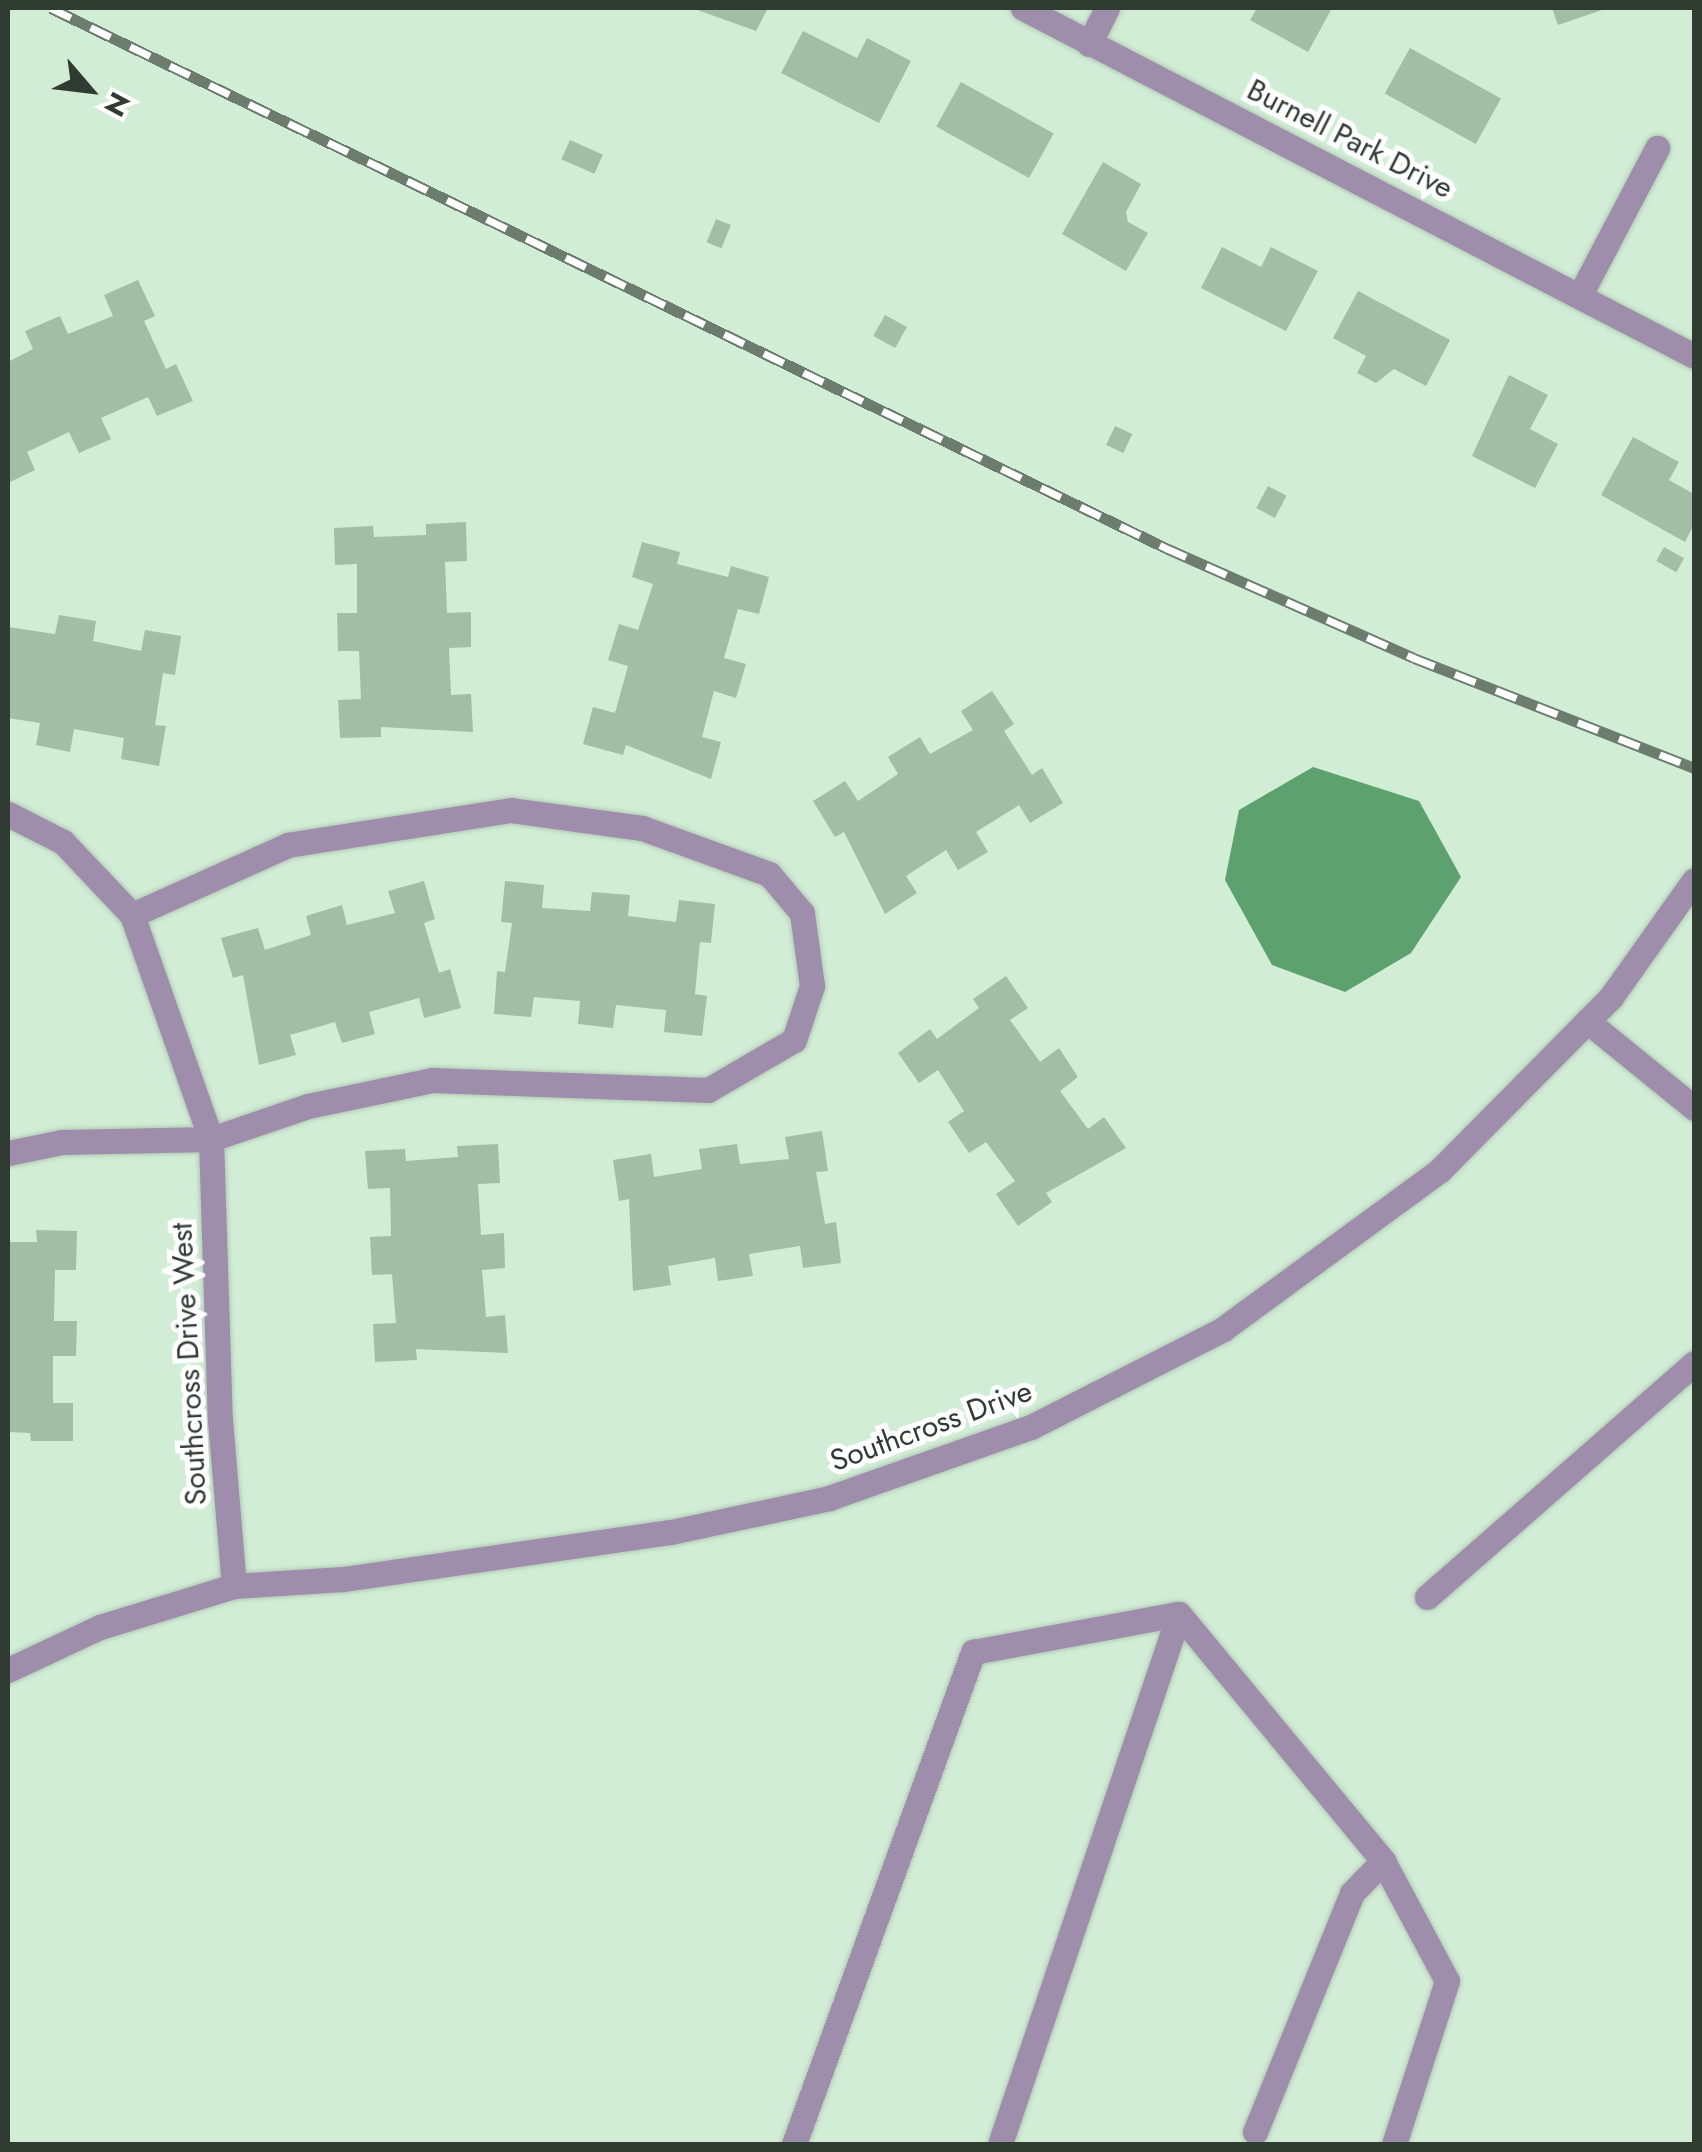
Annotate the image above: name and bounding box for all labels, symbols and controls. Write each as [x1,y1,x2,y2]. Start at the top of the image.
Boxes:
north arrow [40,40,140,140]
street label: Burnell Park Drive [1241,72,1459,206]
text: N [94,85,140,124]
street label: Southcross Drive West [164,1222,214,1506]
street label: Southcross Drive [825,1373,1037,1479]

